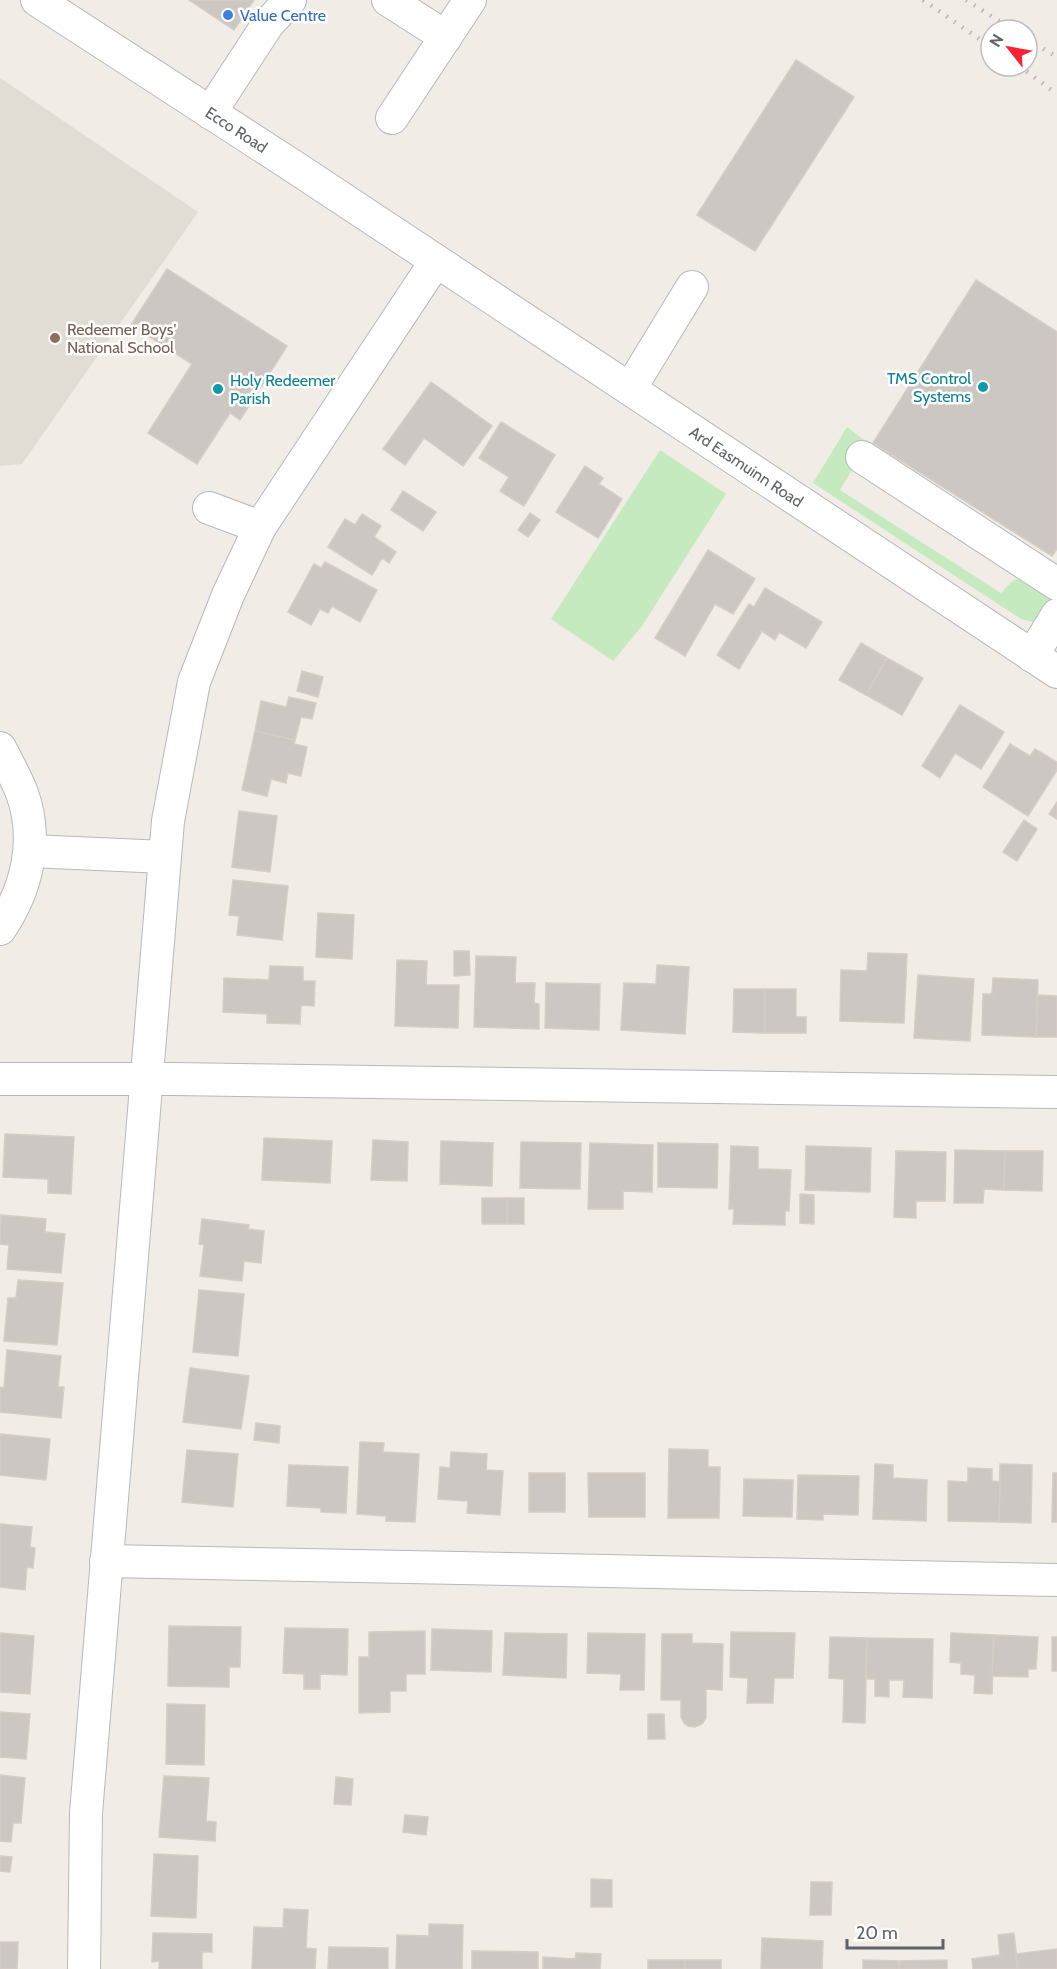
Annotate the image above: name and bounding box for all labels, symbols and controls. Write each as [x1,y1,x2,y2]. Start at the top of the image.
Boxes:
place label: Value Centre [240,6,326,25]
marker: Value Centre [221,8,235,22]
north arrow [979,18,1039,78]
text: N [986,31,1008,50]
street label: Ecco Road [202,103,271,157]
place label: Redeemer Boys' National School [67,320,176,357]
marker: Redeemer Boys' National School [48,331,62,345]
place label: TMS Control Systems [887,369,971,406]
place label: Holy Redeemer Parish [230,371,336,408]
marker: TMS Control Systems [976,380,990,394]
marker: Holy Redeemer Parish [211,382,225,396]
street label: Ard Easmuinn Road [686,422,807,511]
scale bar [847,1912,943,1950]
text: 20 m [856,1922,898,1944]

